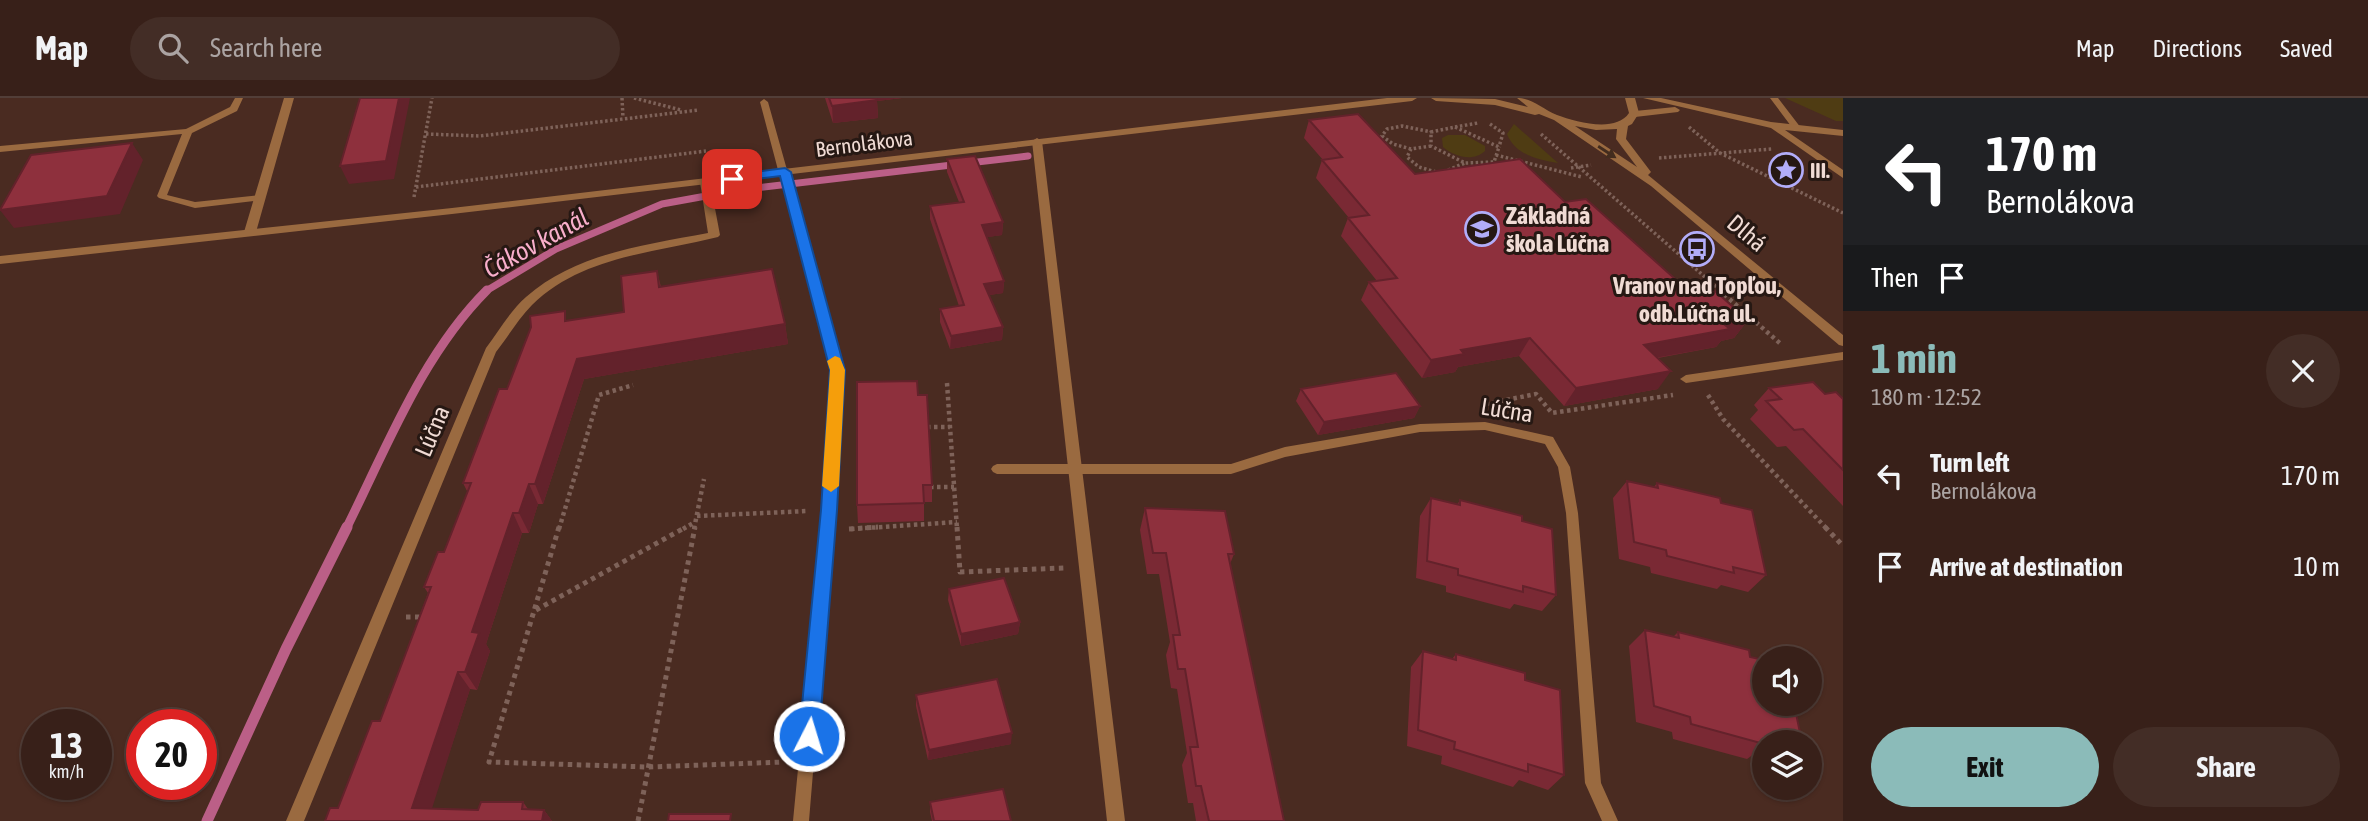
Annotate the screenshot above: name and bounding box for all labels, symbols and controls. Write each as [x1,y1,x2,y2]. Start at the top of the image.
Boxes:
search box [130,17,620,80]
text: Map [35,29,88,67]
icon: search [154,29,192,67]
text: Search here [210,33,322,63]
text: Map [2076,35,2114,62]
text: Directions [2152,35,2242,62]
text: Saved [2280,35,2333,62]
street label: Bernolákova [814,125,914,161]
text: 170 m [1986,125,2097,181]
icon: left [1871,126,1962,217]
one-way arrow [1598,145,1616,159]
pin [702,149,762,209]
place icon: III. [1767,151,1805,189]
place label: III. [1810,158,1830,182]
icon: arrive [713,160,751,198]
text: Bernolákova [1986,183,2135,220]
water label: Čákov kanál [478,202,594,284]
place label: Základná škola Lúčna [1506,202,1609,257]
street label: Dlhá [1722,209,1772,257]
school or university icon: Základná škola Lúčna [1463,210,1501,248]
bus stop icon: Vranov nad Topľou, odb.Lúčna ul. [1678,230,1716,268]
icon: arrive [1933,259,1971,297]
text: Then [1871,263,1919,293]
place label: Vranov nad Topľou, odb.Lúčna ul. [1612,272,1781,327]
text: 1 min [1871,334,1957,382]
button: close [2266,334,2340,408]
text: 180 m · 12:52 [1871,384,1982,410]
street label: Lúčna [1479,393,1535,427]
street label: Lúčna [409,402,455,460]
text: Turn left [1930,448,2010,478]
icon: left [1871,457,1909,495]
text: 170 m [2281,461,2340,491]
text: Bernolákova [1930,478,2037,504]
icon: arrive [1871,548,1909,586]
text: Arrive at destination [1930,552,2123,582]
text: 10 m [2293,552,2340,582]
map controls [1752,646,1822,800]
button: sound [1752,646,1822,716]
position arrow [772,699,846,773]
speed limit sign: 20 [126,709,217,800]
text: 13 [50,725,83,765]
button: Exit [1871,727,2099,807]
button: Share [2113,727,2340,807]
button: layers [1752,730,1822,800]
text: km/h [49,761,84,782]

